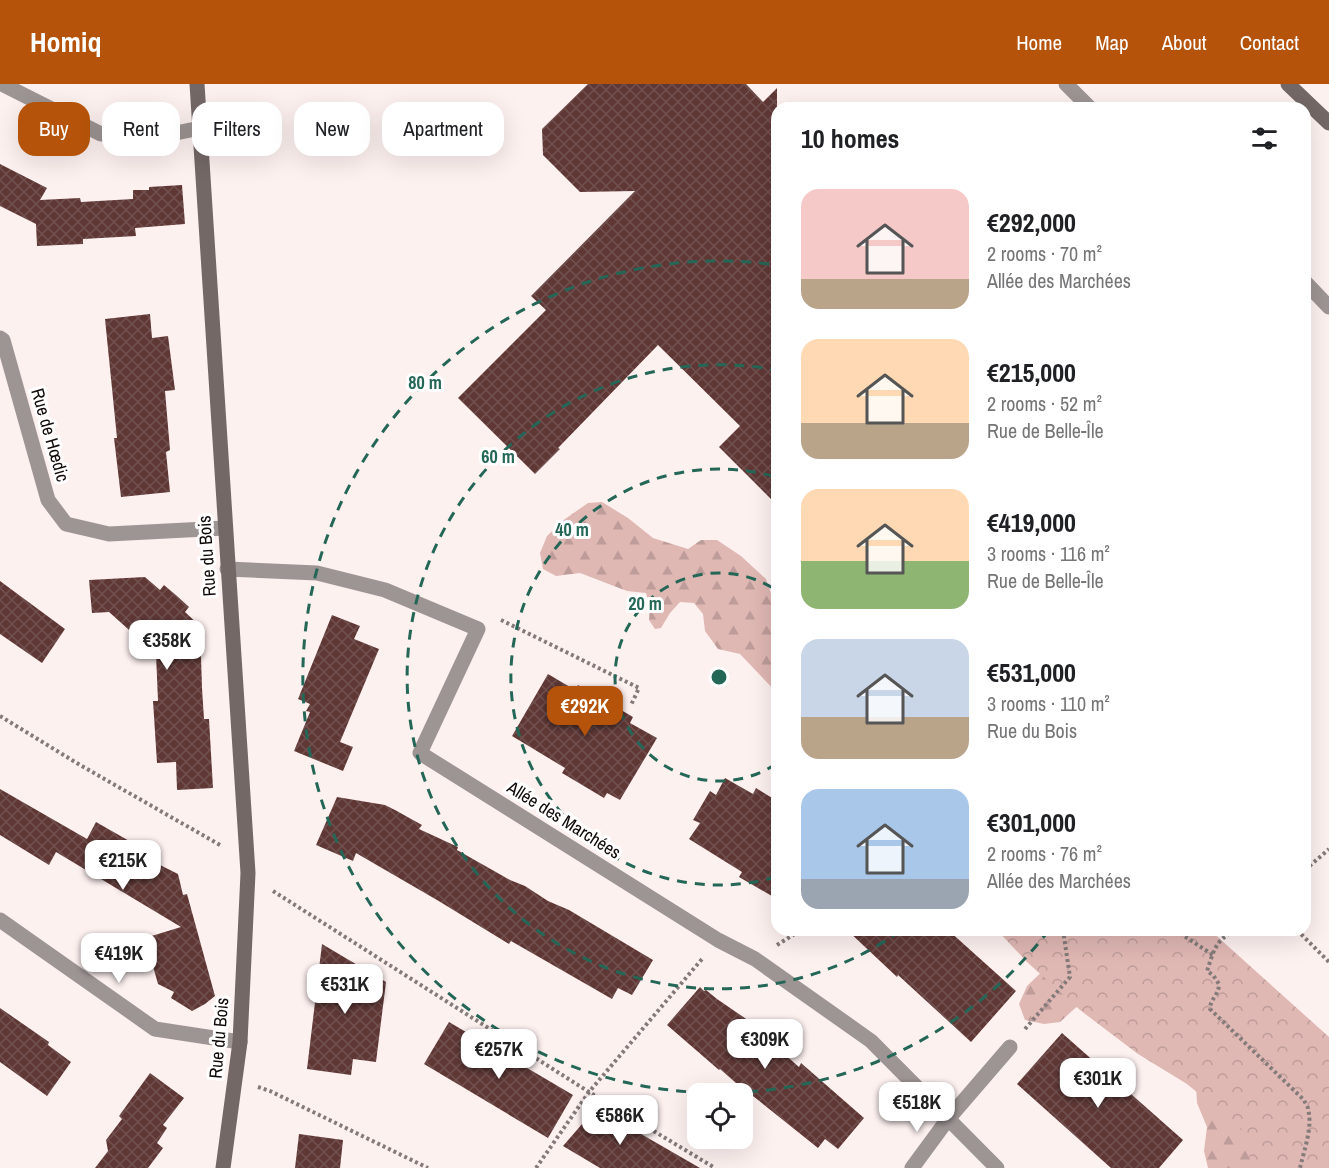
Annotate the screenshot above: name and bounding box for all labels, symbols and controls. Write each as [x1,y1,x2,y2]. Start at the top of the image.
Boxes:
text: Homiq [30,23,101,61]
text: Home [1016,28,1062,57]
text: Map [1095,28,1129,57]
text: About [1162,28,1207,57]
text: Contact [1240,28,1299,57]
chip: Buy [18,102,90,156]
chip: Rent [102,102,180,156]
chip: Filters [192,102,282,156]
chip: New [294,102,370,156]
chip: Apartment [382,102,504,156]
text: 10 homes [801,121,899,156]
icon: filters [1248,122,1281,155]
text: €292,000 [987,205,1076,240]
icon: home [849,213,921,285]
text: 2 rooms · 70 m² [987,240,1102,267]
text: Allée des Marchées [987,267,1131,294]
text: €215,000 [987,355,1076,390]
icon: home [849,363,921,435]
text: 80 m [408,370,442,395]
street label: Rue de Hœdic [25,385,76,484]
text: 2 rooms · 52 m² [987,390,1102,417]
text: Rue de Belle-Île [987,417,1104,444]
text: 60 m [481,444,515,469]
text: €419,000 [987,505,1076,540]
icon: home [849,513,921,585]
street label: Rue du Bois [191,515,222,597]
text: 40 m [555,517,589,542]
text: 3 rooms · 116 m² [987,540,1110,567]
text: Rue de Belle-Île [987,567,1104,594]
text: 20 m [628,591,662,616]
pin: €358K [125,620,209,671]
text: €358K [143,626,191,653]
text: €531,000 [987,655,1076,690]
icon: home [849,663,921,735]
centre of rings [709,667,729,687]
pin: €292K [543,686,627,737]
text: 3 rooms · 110 m² [987,690,1110,717]
text: €292K [561,692,609,719]
text: Rue du Bois [987,717,1077,744]
street label: Allée des Marchées [502,774,626,865]
text: €301,000 [987,805,1076,840]
icon: home [849,813,921,885]
pin: €215K [81,840,165,891]
text: 2 rooms · 76 m² [987,840,1102,867]
text: €215K [99,846,147,873]
text: Allée des Marchées [987,867,1131,894]
pin: €419K [77,933,161,984]
text: €419K [95,939,143,966]
pin: €531K [303,964,387,1015]
text: €531K [321,970,369,997]
street label: Rue du Bois [203,996,234,1080]
pin: €309K [723,1019,807,1070]
text: €309K [741,1025,789,1052]
pin: €257K [457,1029,541,1080]
text: €257K [475,1035,523,1062]
pin: €301K [1056,1058,1140,1109]
text: €301K [1074,1064,1122,1091]
pin: €518K [875,1082,959,1133]
map controls [687,1083,753,1149]
button: locate [687,1083,753,1149]
text: €518K [893,1088,941,1115]
pin: €586K [578,1095,662,1146]
text: €586K [596,1101,644,1128]

